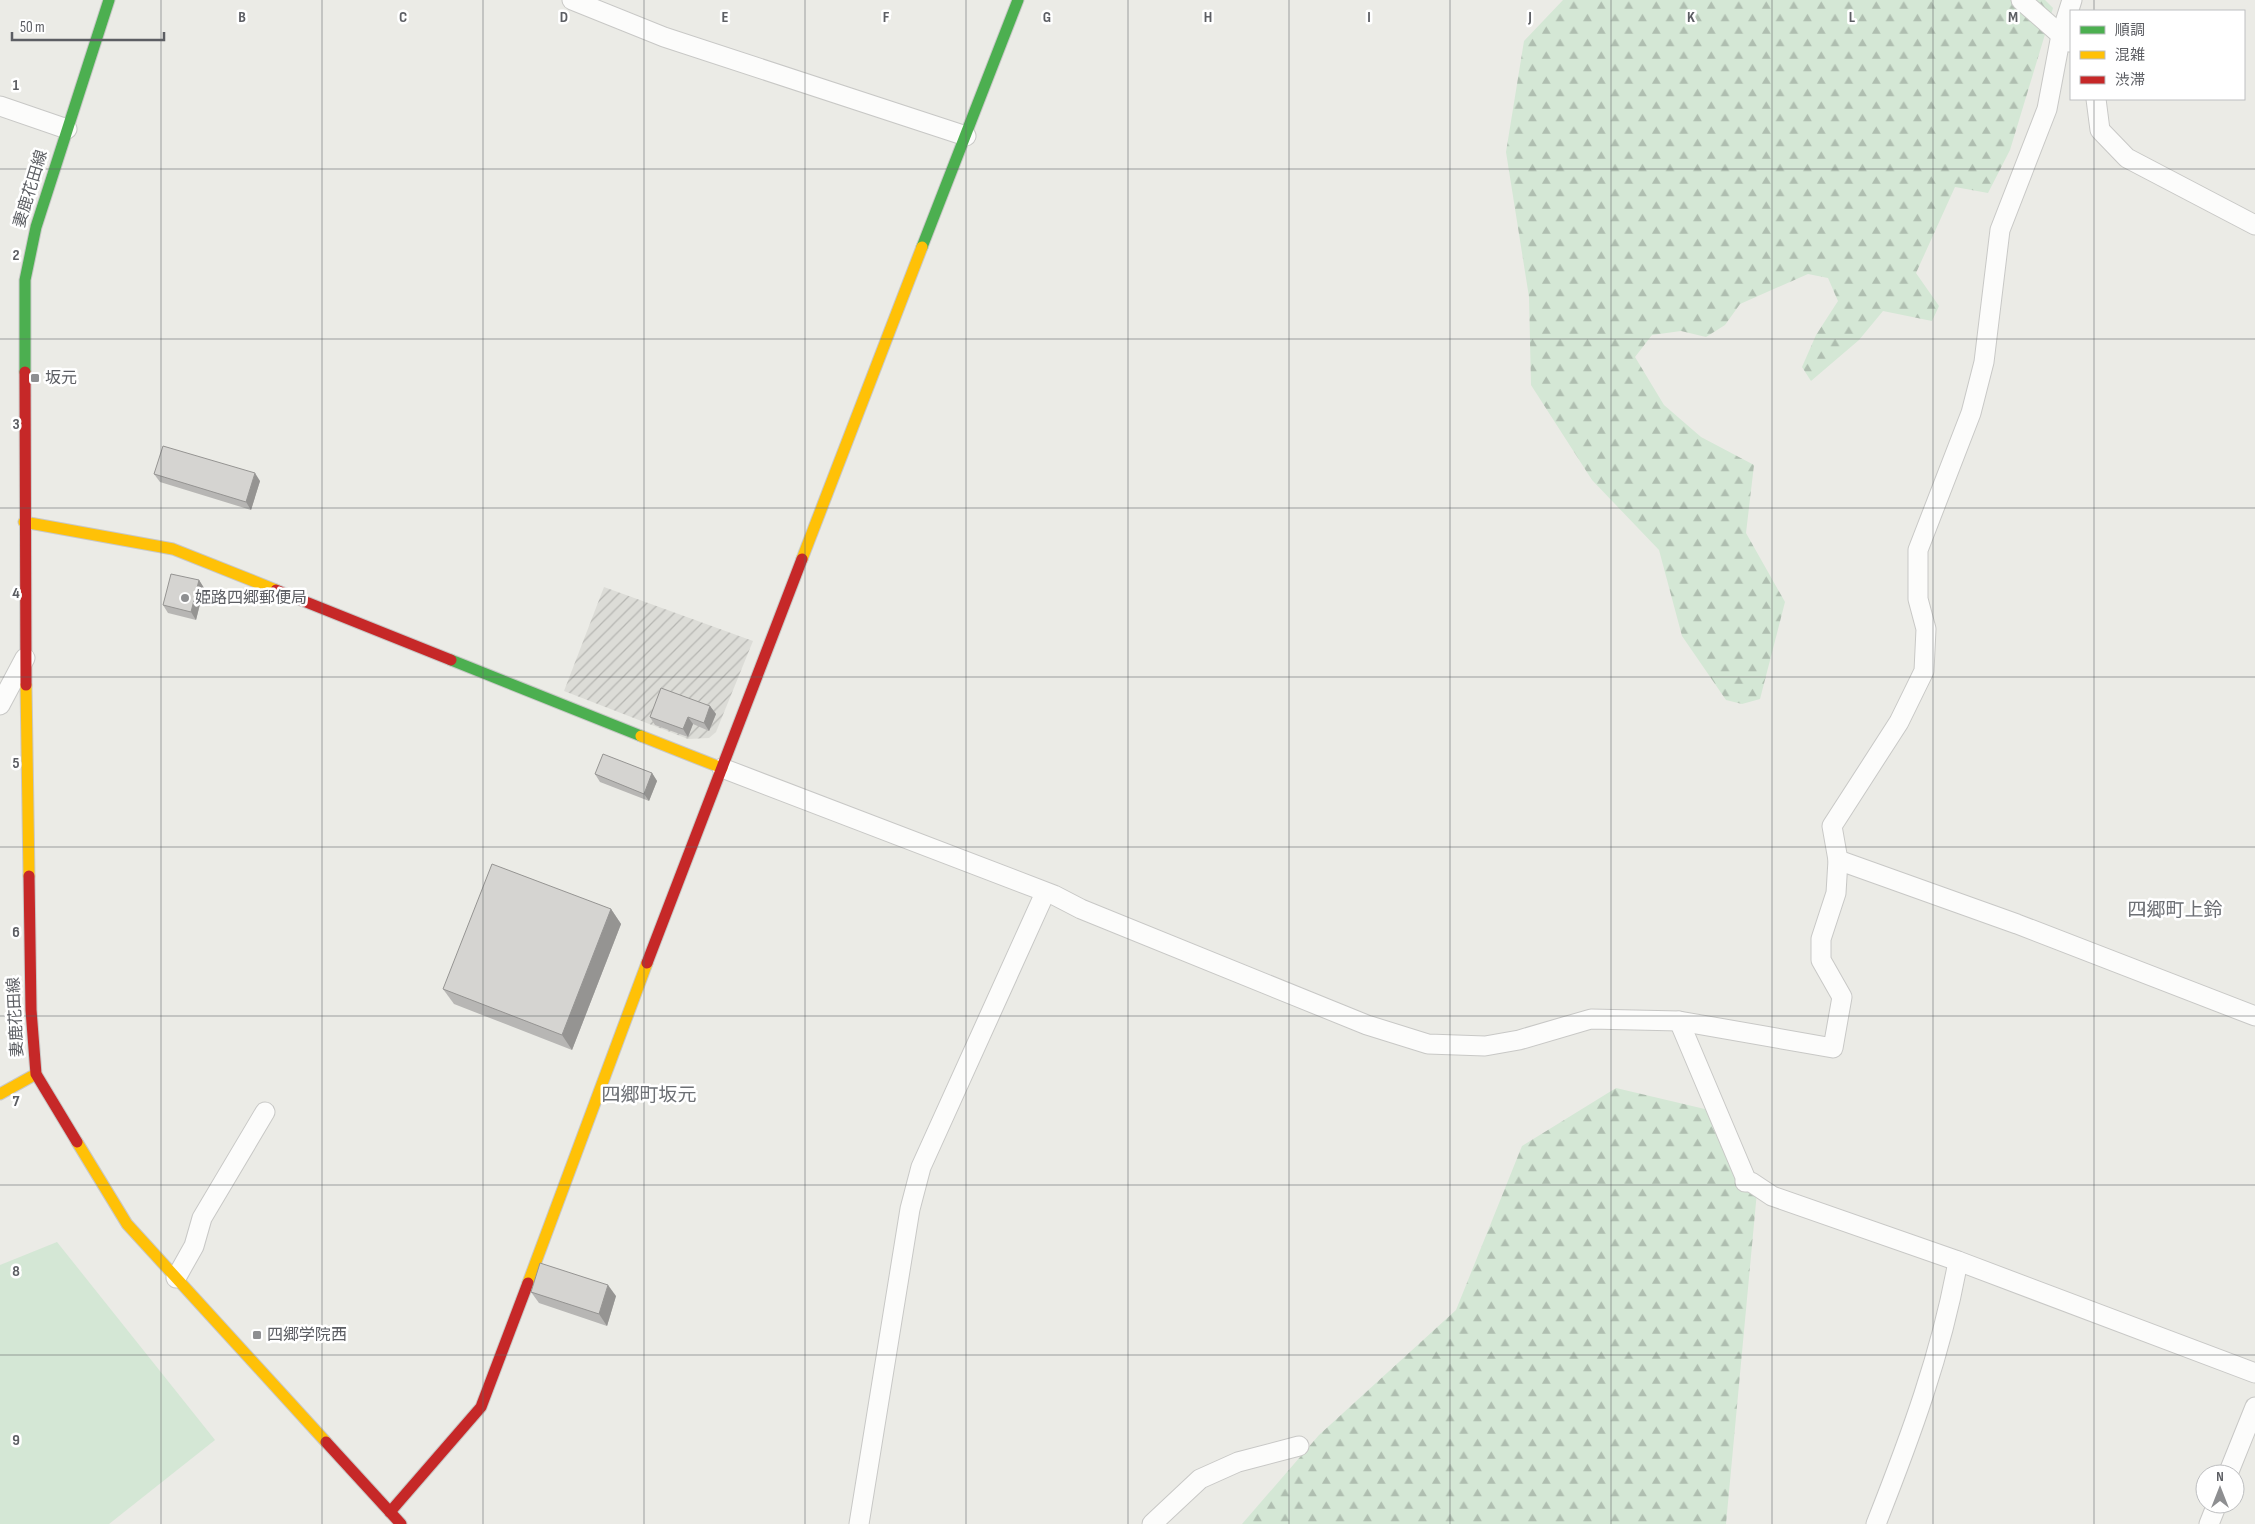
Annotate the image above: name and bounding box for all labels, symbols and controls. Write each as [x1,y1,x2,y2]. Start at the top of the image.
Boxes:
text: B [238,8,246,27]
text: C [399,8,407,27]
text: D [560,8,568,27]
text: E [722,8,729,27]
text: F [883,8,890,27]
text: G [1043,8,1051,27]
text: H [1204,8,1212,27]
text: I [1367,8,1371,27]
text: J [1527,8,1532,27]
text: K [1687,8,1695,27]
text: L [1849,8,1856,27]
text: M [2008,8,2018,27]
scale bar [12,10,165,42]
legend [2070,10,2245,100]
text: 50 m [20,18,45,37]
text: 順調 [2115,21,2145,40]
text: 混雑 [2115,46,2145,65]
text: 渋滞 [2115,71,2145,90]
text: 1 [13,76,20,95]
street label: 妻鹿花田線 [10,148,52,230]
text: 2 [12,246,20,265]
place label: 坂元 [45,369,77,388]
marker: 坂元 [29,372,41,384]
text: 3 [12,415,20,434]
text: 4 [12,584,20,603]
place label: 姫路四郷郵便局 [195,589,307,608]
marker: 姫路四郷郵便局 [179,592,191,604]
text: 5 [12,754,20,773]
district label: 四郷町上鈴 [2127,899,2223,922]
text: 6 [12,923,20,942]
street label: 妻鹿花田線 [4,977,28,1057]
district label: 四郷町坂元 [601,1084,697,1107]
text: 7 [13,1092,20,1111]
text: 8 [12,1262,20,1281]
place label: 四郷学院西 [267,1326,347,1345]
marker: 四郷学院西 [251,1329,263,1341]
text: 9 [12,1431,20,1450]
north arrow [2195,1464,2245,1514]
text: N [2216,1468,2224,1485]

